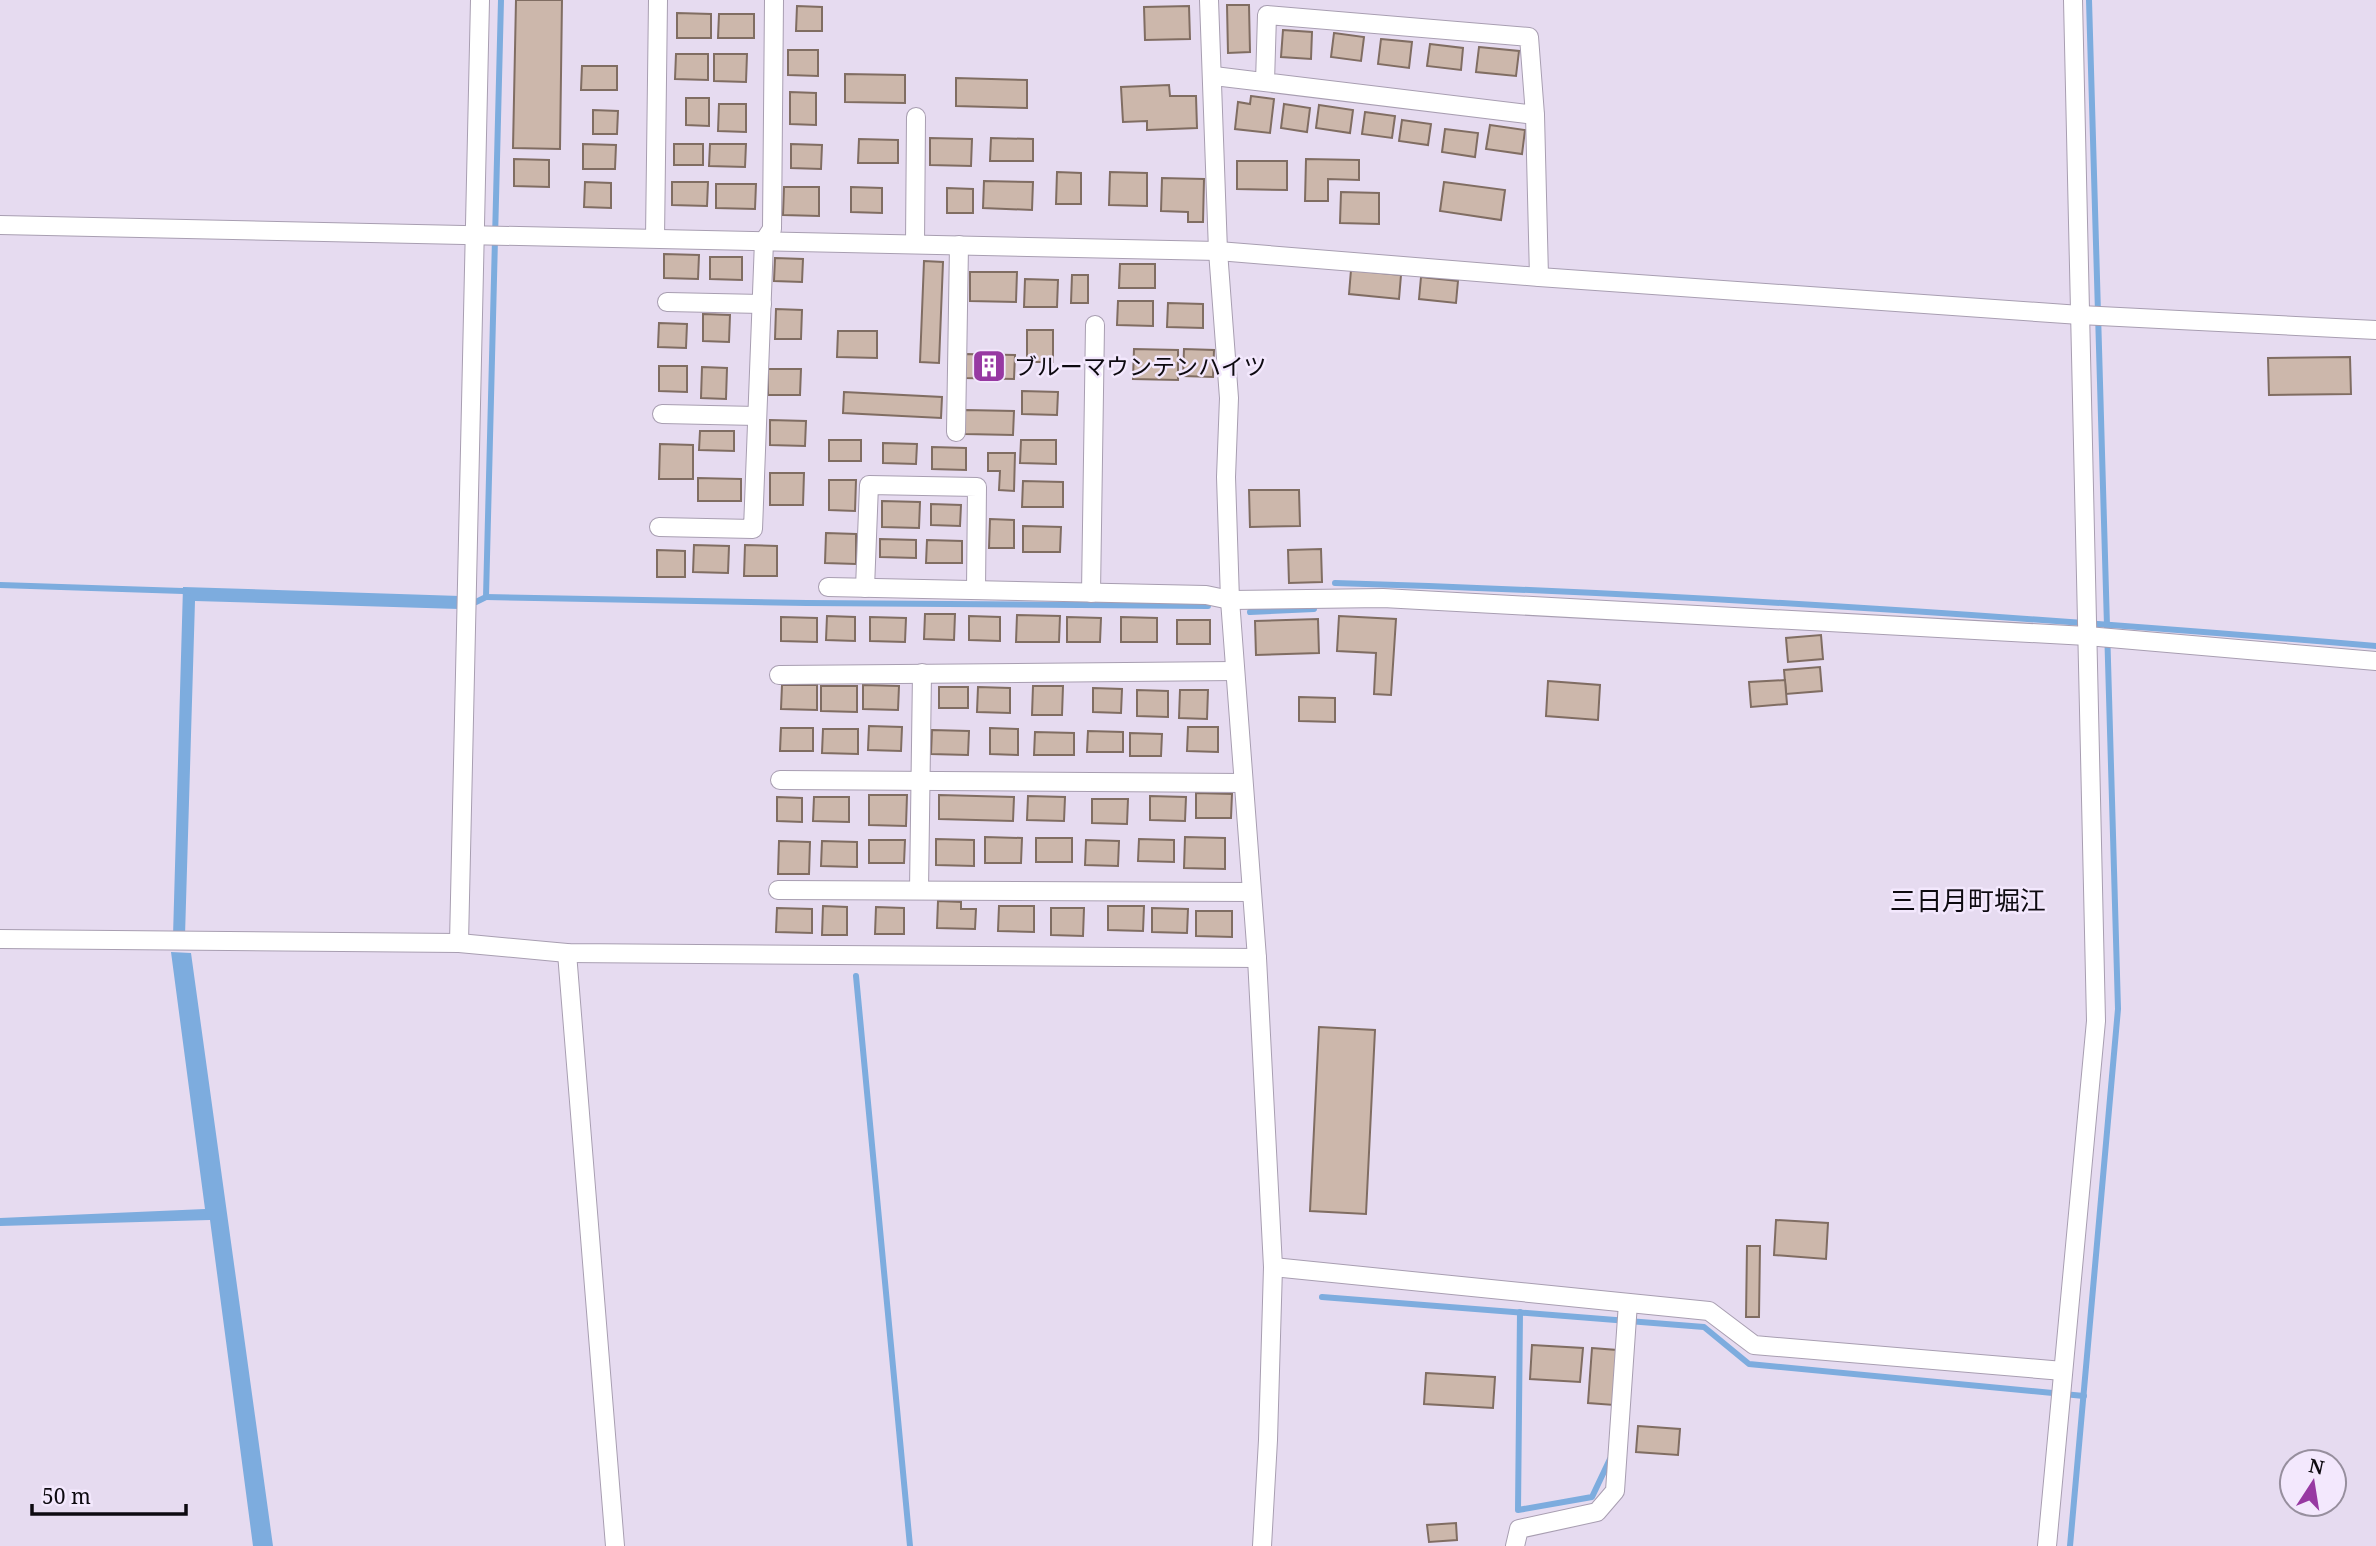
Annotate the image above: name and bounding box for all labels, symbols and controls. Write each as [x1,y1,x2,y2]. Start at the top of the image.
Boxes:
building icon: ブルーマウンテンハイツ [970,347,1008,385]
place label: ブルーマウンテンハイツ [1014,350,1267,382]
district label: 三日月町堀江 [1890,882,2046,918]
north arrow [2278,1448,2348,1518]
text: N [2307,1452,2327,1481]
scale bar [32,1472,186,1516]
text: 50 m [42,1482,91,1510]

